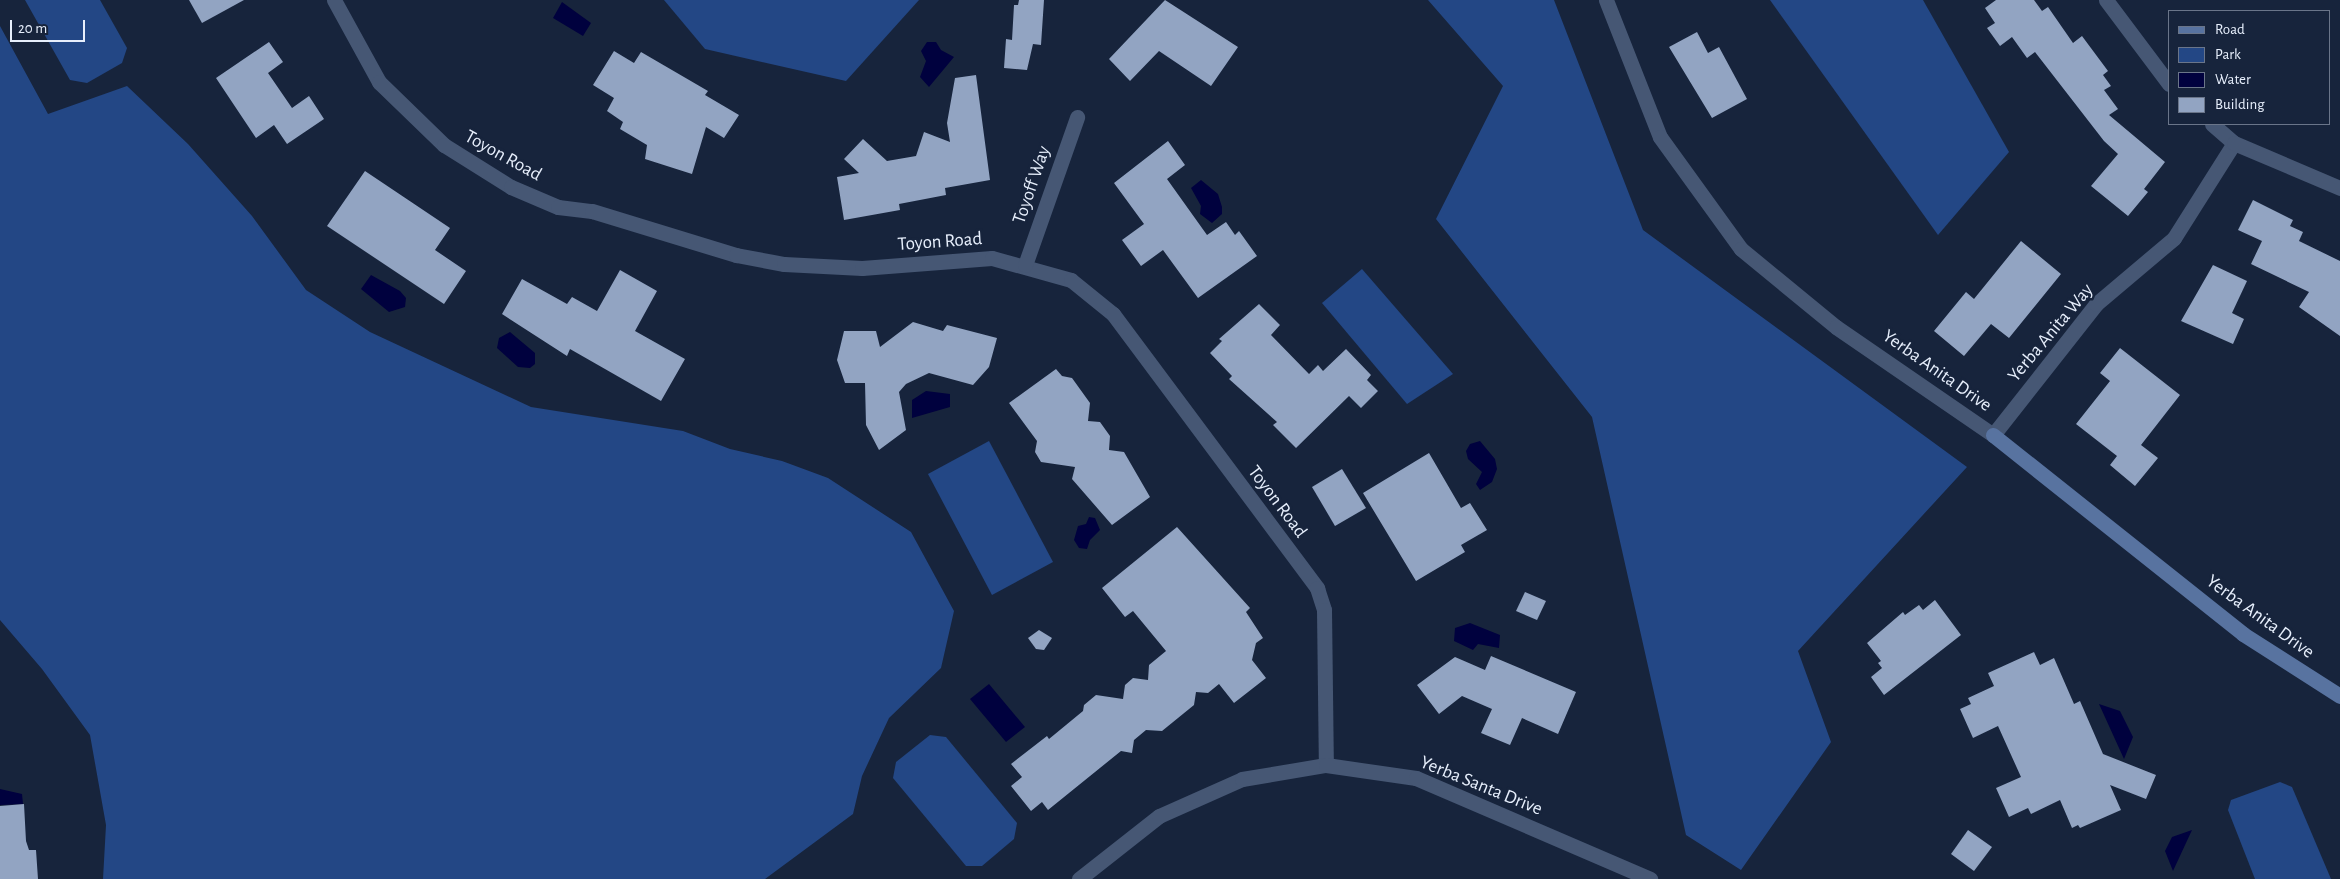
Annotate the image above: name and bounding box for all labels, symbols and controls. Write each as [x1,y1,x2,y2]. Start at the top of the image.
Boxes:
scale bar [12,10,88,42]
legend [2168,10,2330,125]
text: 20 m [18,21,47,36]
text: Road [2215,22,2245,37]
text: Park [2215,47,2241,62]
text: Water [2215,72,2251,87]
text: Building [2215,97,2265,112]
street label: Toyon Road [460,125,546,187]
street label: Toyoff Way [1008,143,1056,227]
street label: Toyon Road [897,228,983,256]
street label: Yerba Anita Way [2003,279,2099,387]
street label: Yerba Anita Drive [1878,325,1996,417]
street label: Toyon Road [1242,461,1312,543]
street label: Yerba Anita Drive [2201,570,2319,664]
street label: Yerba Santa Drive [1417,751,1545,821]

